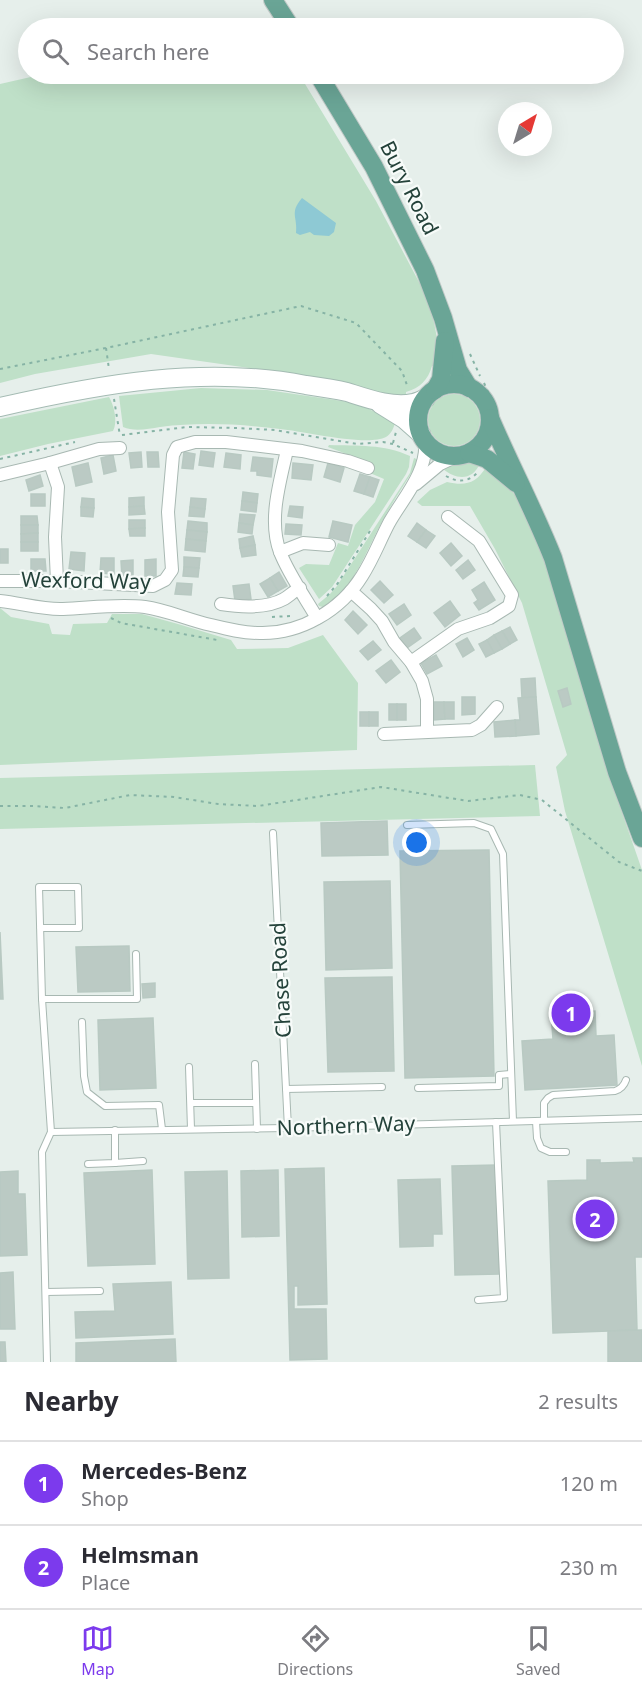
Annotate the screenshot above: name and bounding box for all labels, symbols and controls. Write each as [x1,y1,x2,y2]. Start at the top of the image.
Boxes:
search box [18,18,624,84]
icon: search [39,35,72,68]
text: Search here [87,36,209,66]
north arrow [498,102,552,156]
street label: Bury Road [374,136,446,239]
street label: Wexford Way [21,565,151,595]
your location [402,828,431,857]
street label: Chase Road [263,921,297,1039]
pin: 1 [552,990,590,1036]
street label: Northern Way [276,1109,416,1141]
pin: 2 [576,1196,614,1242]
text: Nearby [24,1383,119,1419]
text: 2 results [538,1388,618,1415]
text: Mercedes-Benz [81,1455,247,1485]
text: 1 [38,1470,49,1497]
text: 120 m [560,1470,618,1497]
text: Shop [81,1485,129,1512]
text: Helmsman [81,1539,199,1569]
text: 2 [38,1554,49,1581]
text: 230 m [560,1554,618,1581]
text: Place [81,1569,130,1596]
tab: Map [81,1622,115,1680]
tab: Directions [277,1622,353,1680]
tab: Saved [516,1622,561,1680]

